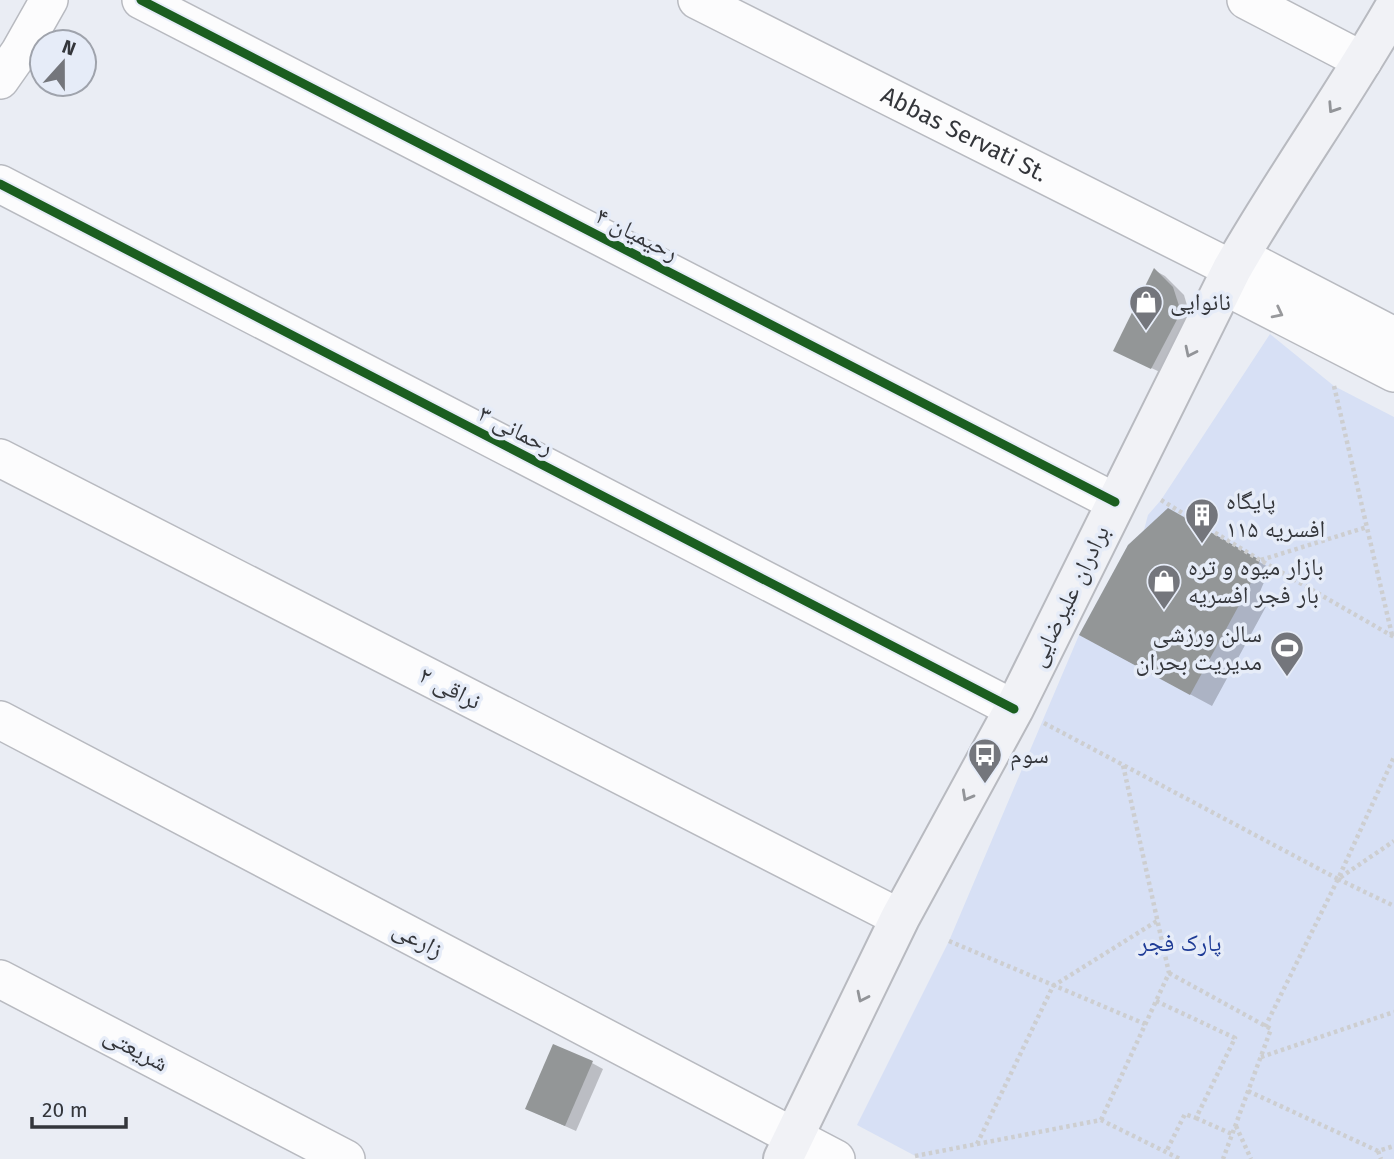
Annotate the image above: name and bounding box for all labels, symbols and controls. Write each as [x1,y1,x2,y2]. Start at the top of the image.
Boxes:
north arrow [28,28,98,98]
text: N [59,35,79,61]
street label: Abbas Servati St. [877,81,1052,188]
one-way arrow [1329,100,1341,113]
street label: رحیمیان ۴ [591,201,683,267]
shop icon: نانوایی [1127,283,1165,332]
place label: نانوایی [1170,288,1231,316]
one-way arrow [1270,304,1283,318]
one-way arrow [1185,345,1199,357]
street label: رحمانی ۳ [474,399,558,461]
place label: پایگاه ۱۱۵ افسریه [1226,487,1325,543]
building icon: پایگاه ۱۱۵ افسریه [1183,496,1221,545]
street label: برادران علیرضایی [1023,521,1115,671]
place label: بازار میوه و تره بار فجر افسریه [1188,553,1324,609]
shop icon: بازار میوه و تره بار فجر افسریه [1145,562,1183,611]
place label: سالن ورزشی مدیریت بحران [1135,620,1262,676]
sports icon: سالن ورزشی مدیریت بحران [1268,629,1306,678]
street label: نراقی ۲ [414,661,486,715]
bus stop icon: سوم [966,736,1004,785]
place label: سوم [1010,741,1049,771]
one-way arrow [962,788,975,801]
street label: زارعی [388,914,448,964]
park label: پارک فجر [1137,929,1222,957]
one-way arrow [856,990,870,1002]
street label: شریعتی [99,1020,173,1078]
scale bar [32,1086,126,1130]
text: 20 m [42,1097,88,1123]

